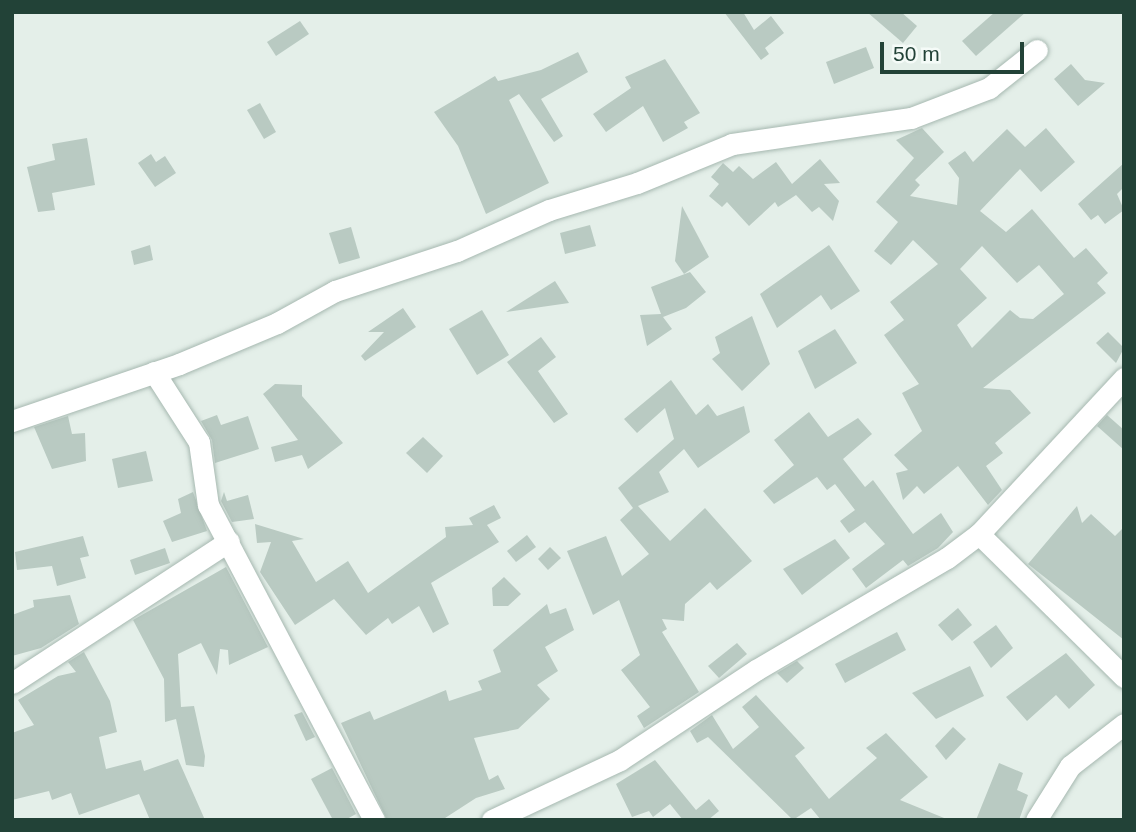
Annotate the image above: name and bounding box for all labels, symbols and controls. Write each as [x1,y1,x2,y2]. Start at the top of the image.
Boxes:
scale bar [884,28,1028,72]
text: 50 m [893,42,940,65]

